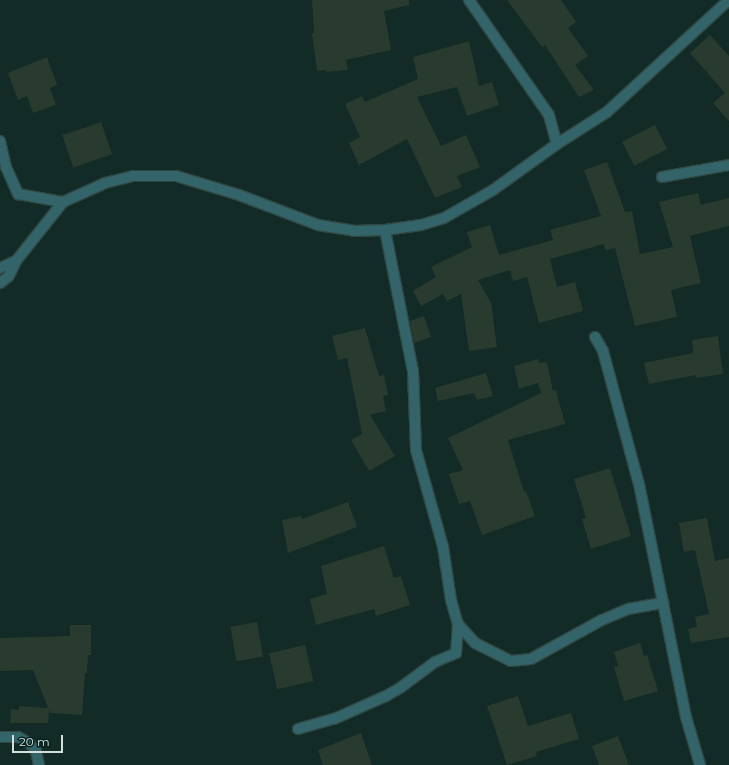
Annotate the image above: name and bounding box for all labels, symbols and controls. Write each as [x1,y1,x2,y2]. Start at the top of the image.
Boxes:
scale bar [14,727,65,753]
text: 20 m [19,734,50,749]

